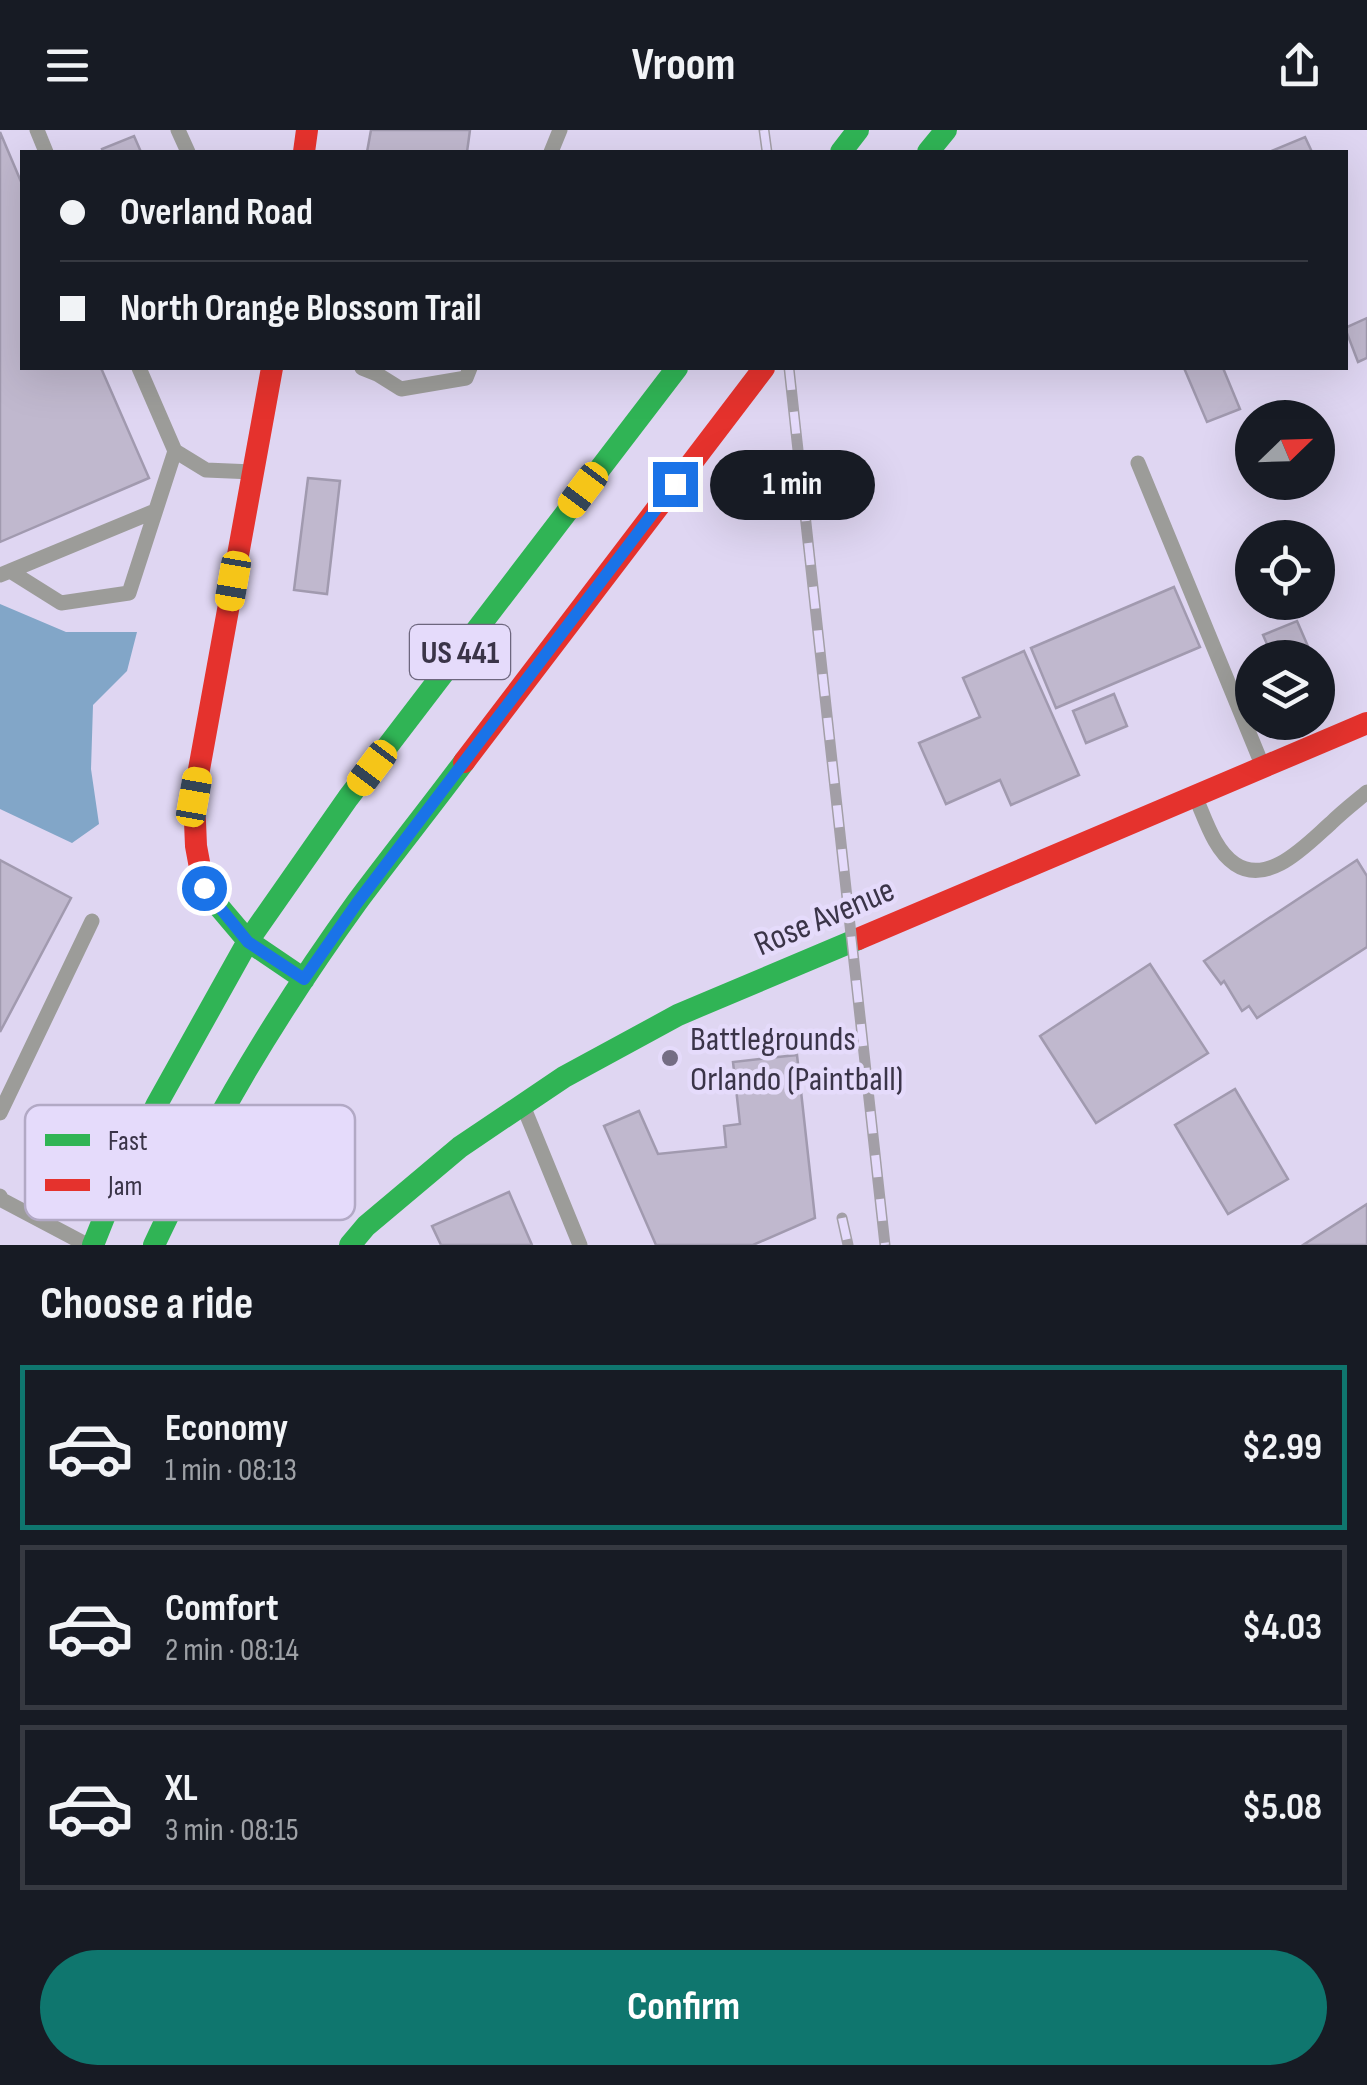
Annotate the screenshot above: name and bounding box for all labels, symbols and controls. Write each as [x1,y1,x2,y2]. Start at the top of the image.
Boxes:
icon: menu [40,38,95,93]
text: Vroom [632,38,735,93]
icon: share [1272,38,1327,93]
text: Overland Road [120,190,313,235]
text: North Orange Blossom Trail [120,286,481,331]
north arrow [1235,400,1335,500]
map controls [1235,400,1335,740]
callout: 1 min [710,449,875,519]
car [553,457,613,523]
route end [653,462,698,507]
text: 1 min [763,465,822,504]
button: locate [1235,520,1335,620]
car [213,549,253,613]
road number: US 441 [410,625,510,679]
button: layers [1235,640,1335,740]
car [342,735,402,801]
car [174,765,214,829]
route start [182,866,227,911]
street label: Rose Avenue [748,869,901,966]
place label: Battlegrounds Orlando (Paintball) [690,1018,903,1101]
marker: Battlegrounds Orlando (Paintball) [659,1047,681,1069]
legend [25,1105,355,1220]
text: Fast [108,1125,147,1158]
text: Jam [107,1170,143,1203]
text: Choose a ride [40,1277,253,1332]
icon: car [45,1403,135,1493]
text: Economy [165,1406,288,1451]
text: $2.99 [1242,1425,1322,1470]
text: 1 min · 08:13 [165,1451,297,1490]
icon: car [45,1583,135,1673]
text: Comfort [165,1586,279,1631]
text: $4.03 [1242,1605,1322,1650]
text: 2 min · 08:14 [165,1631,299,1670]
icon: car [45,1763,135,1853]
text: XL [165,1766,198,1811]
text: $5.08 [1242,1785,1322,1830]
text: 3 min · 08:15 [165,1811,299,1850]
button: Confirm [40,1950,1327,2065]

